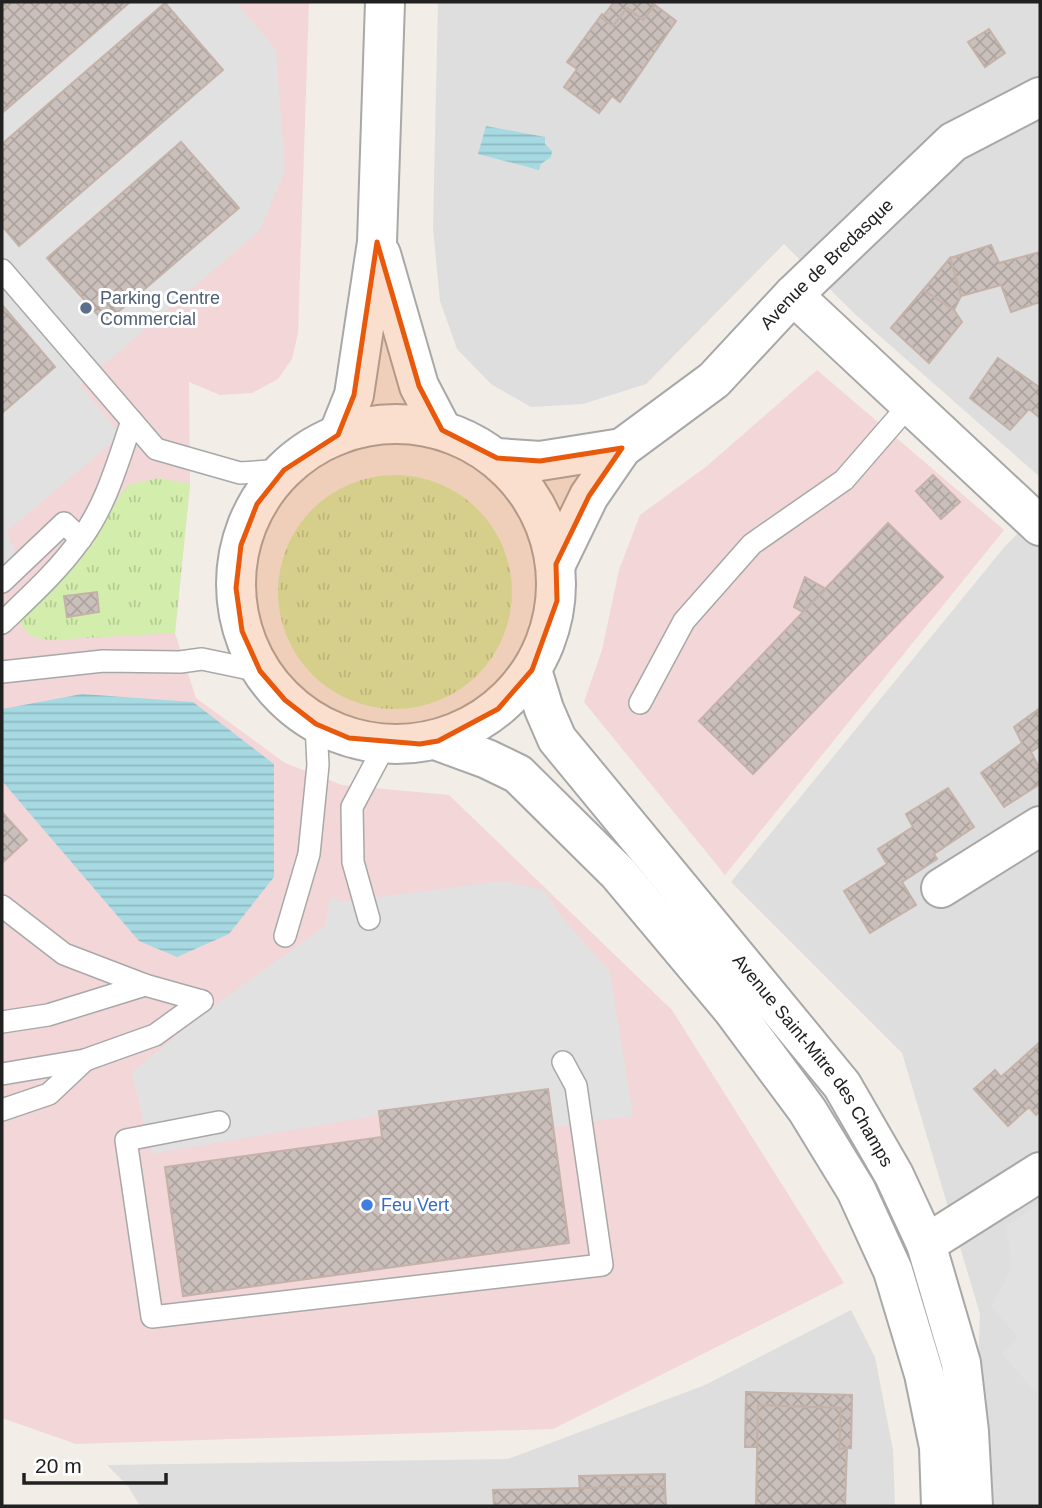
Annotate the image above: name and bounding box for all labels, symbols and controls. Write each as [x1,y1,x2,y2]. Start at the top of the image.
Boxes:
street label: Avenue de Bredasque [756,195,897,333]
place label: Parking Centre Commercial [100,288,220,329]
marker: Parking Centre Commercial [78,300,94,316]
street label: Avenue Saint-Mitre des Champs [729,950,897,1170]
place label: Feu Vert [381,1195,449,1215]
marker: Feu Vert [359,1197,375,1213]
scale bar [24,1442,166,1486]
text: 20 m [35,1454,82,1477]

